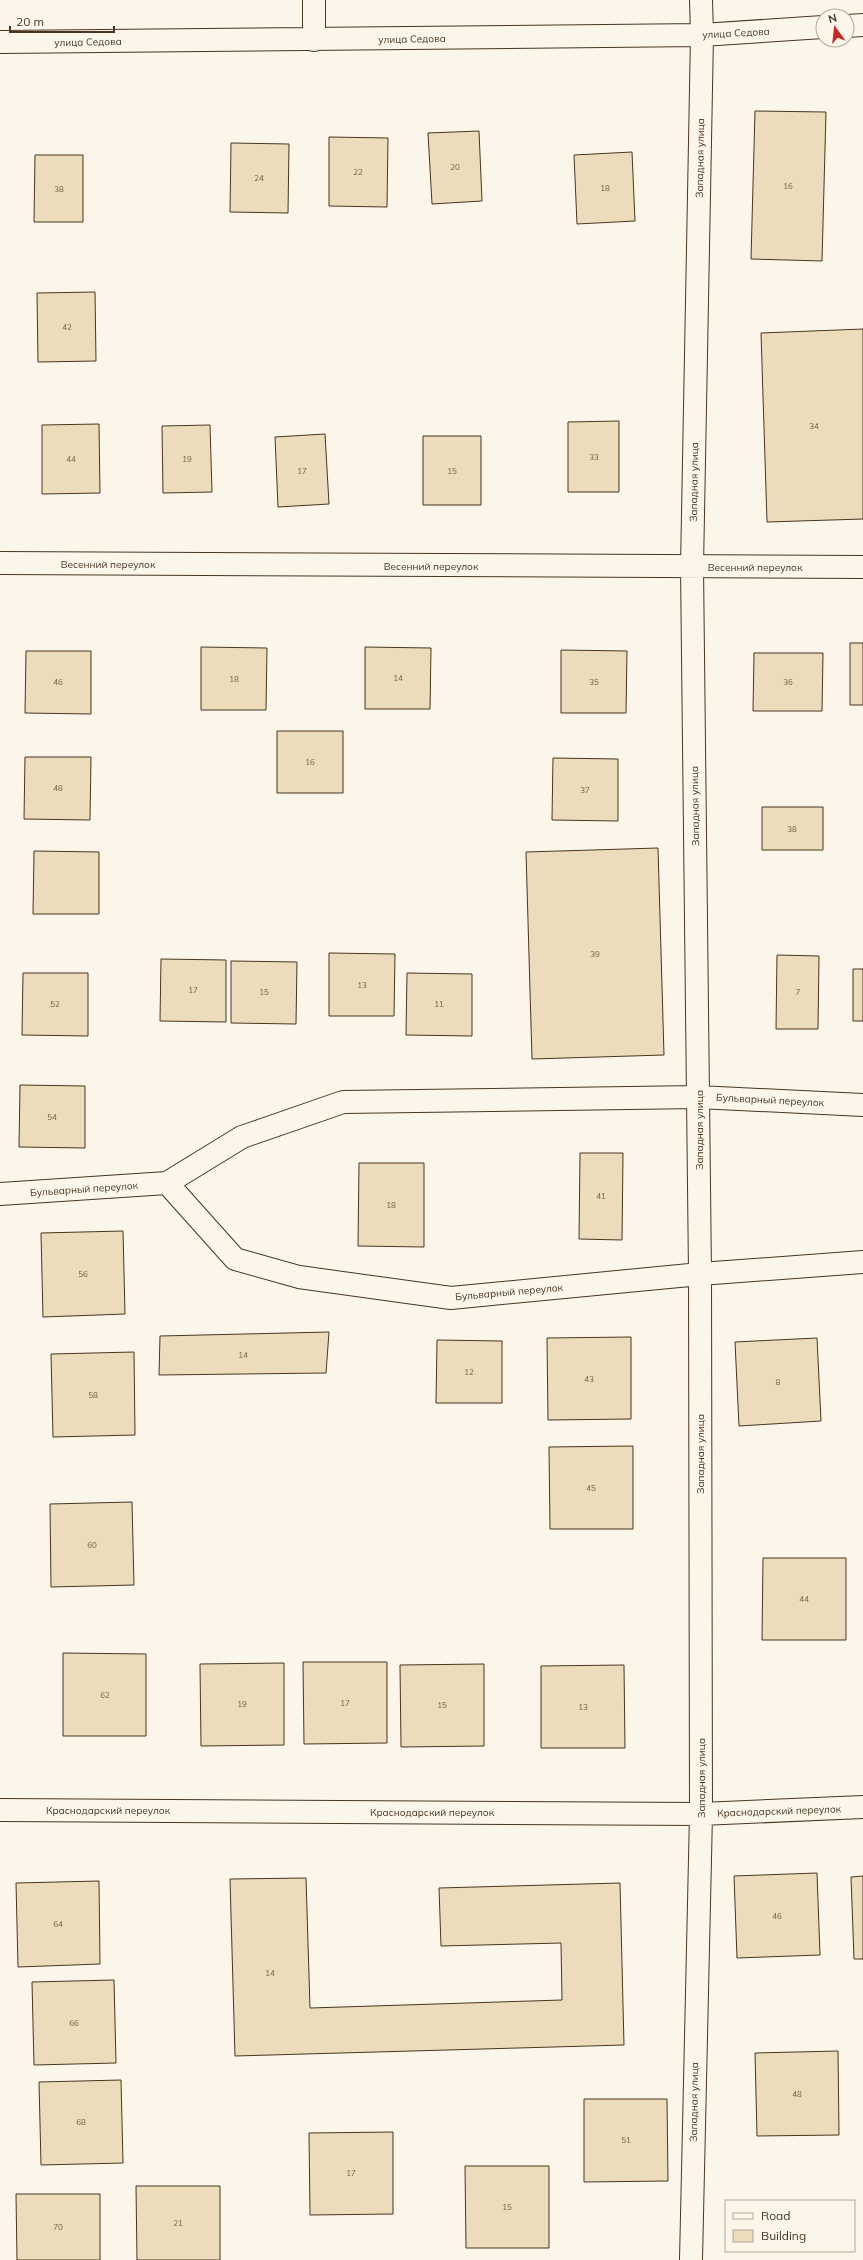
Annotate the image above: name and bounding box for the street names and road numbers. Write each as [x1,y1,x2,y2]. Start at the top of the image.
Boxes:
street label: улица Седова [702,25,770,41]
street label: улица Седова [378,32,446,46]
street label: улица Седова [54,35,122,49]
street label: Западная улица [693,118,707,198]
street label: Западная улица [687,442,701,522]
street label: Весенний переулок [61,558,156,571]
street label: Весенний переулок [384,560,479,573]
street label: Весенний переулок [708,561,803,574]
street label: Западная улица [688,766,702,846]
street label: Западная улица [693,1090,706,1170]
street label: Бульварный переулок [716,1091,825,1109]
street label: Бульварный переулок [30,1179,139,1199]
street label: Бульварный переулок [455,1281,564,1303]
street label: Западная улица [694,1414,707,1494]
street label: Западная улица [695,1738,708,1818]
street label: Краснодарский переулок [717,1802,842,1820]
street label: Краснодарский переулок [46,1804,171,1817]
street label: Краснодарский переулок [370,1806,495,1819]
street label: Западная улица [687,2062,701,2142]

